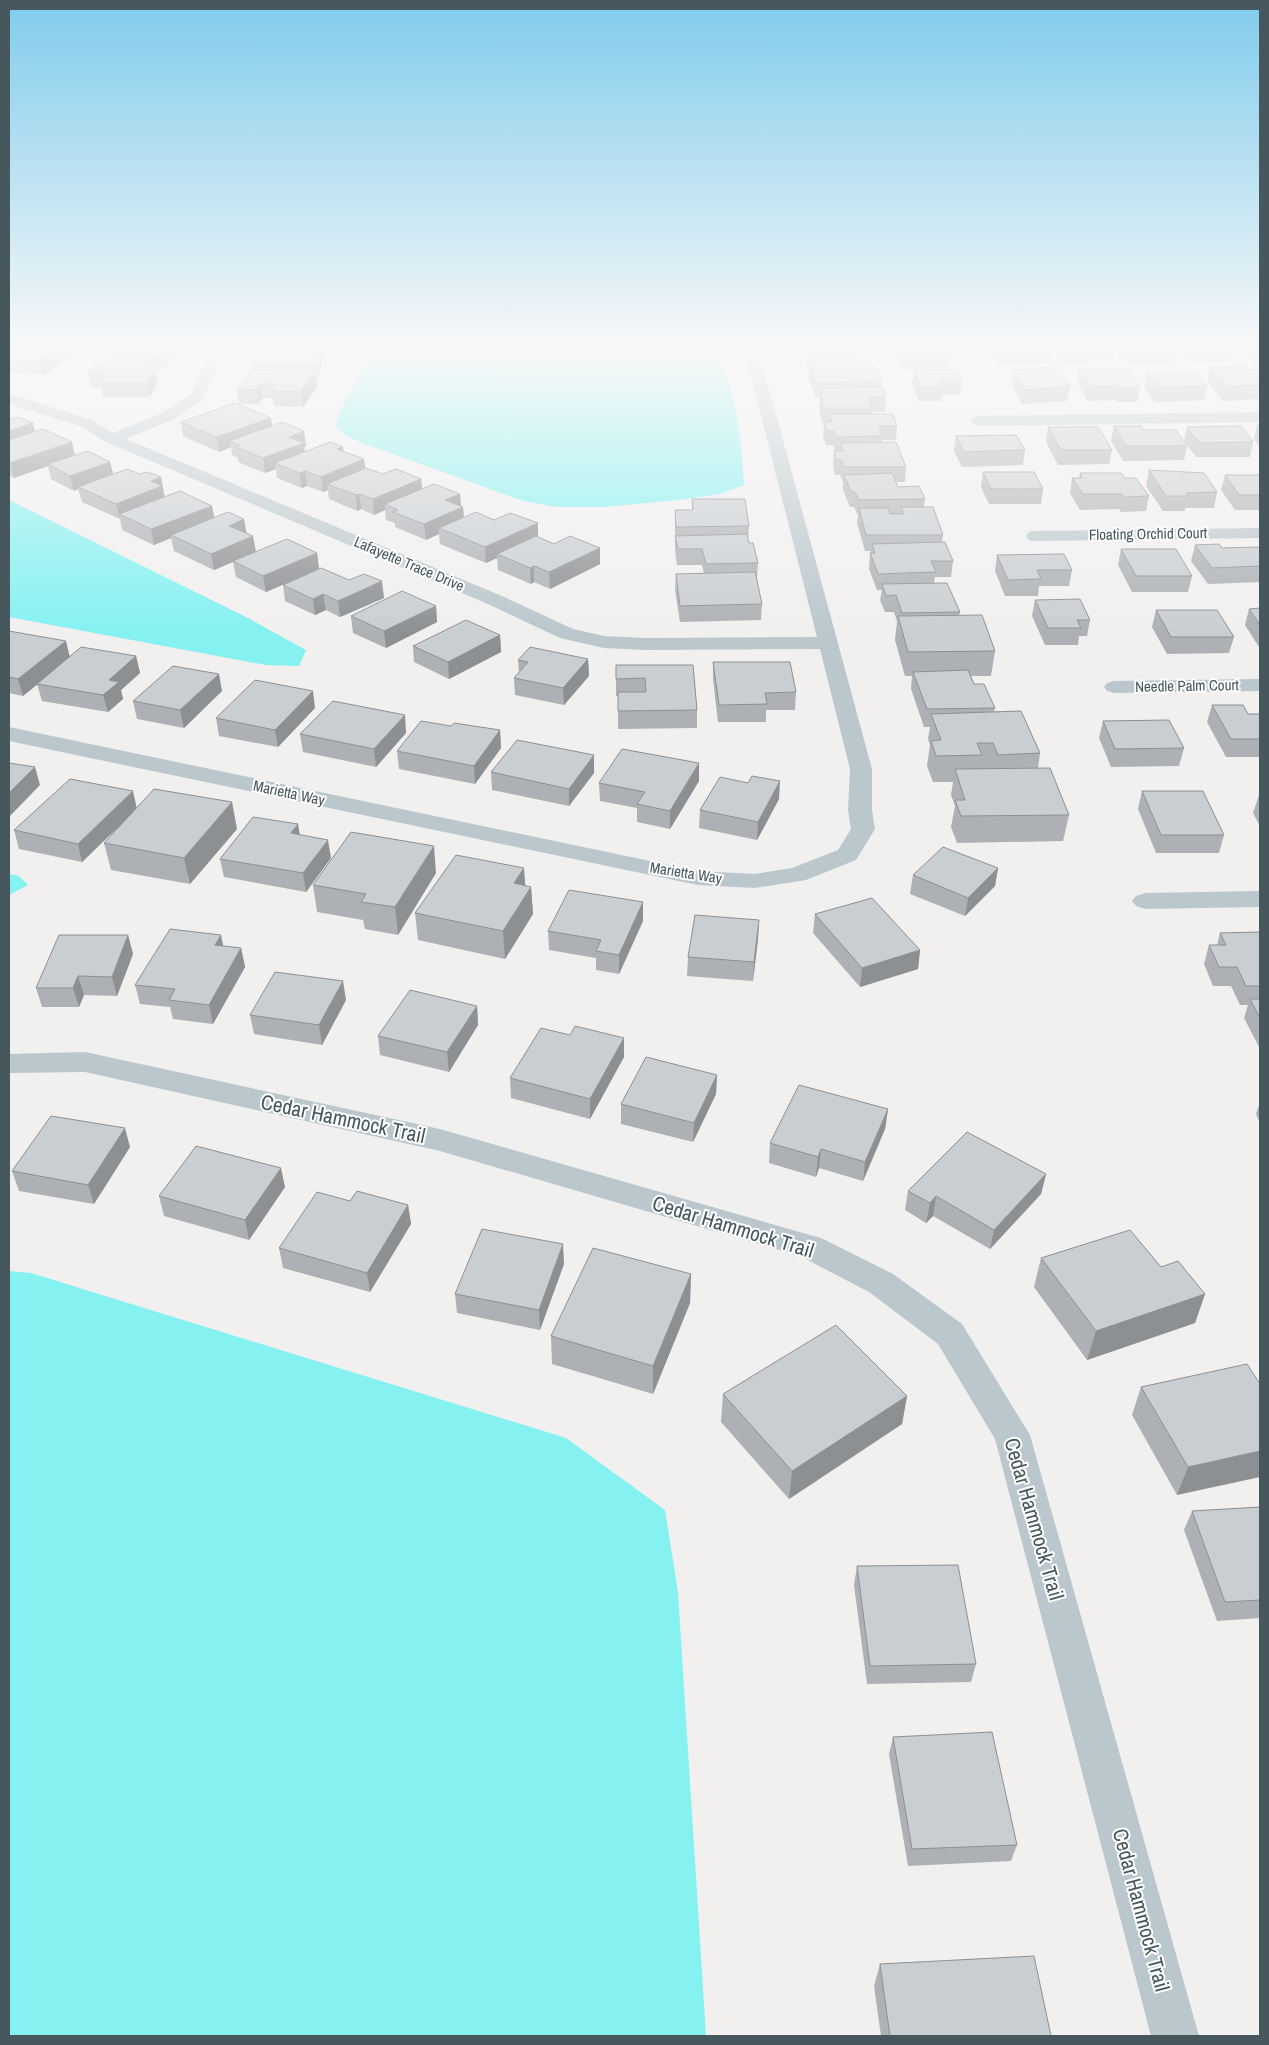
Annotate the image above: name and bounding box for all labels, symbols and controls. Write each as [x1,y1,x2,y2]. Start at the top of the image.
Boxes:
street label: Floating Orchid Court [1089,522,1208,545]
street label: Lafayette Trace Drive [351,531,468,596]
street label: Needle Palm Court [1135,674,1240,697]
street label: Marietta Way [251,775,328,811]
street label: Marietta Way [649,856,724,889]
street label: Cedar Hammock Trail [258,1087,428,1150]
street label: Cedar Hammock Trail [649,1188,817,1265]
street label: Cedar Hammock Trail [997,1434,1072,1603]
street label: Cedar Hammock Trail [1106,1825,1177,1995]

